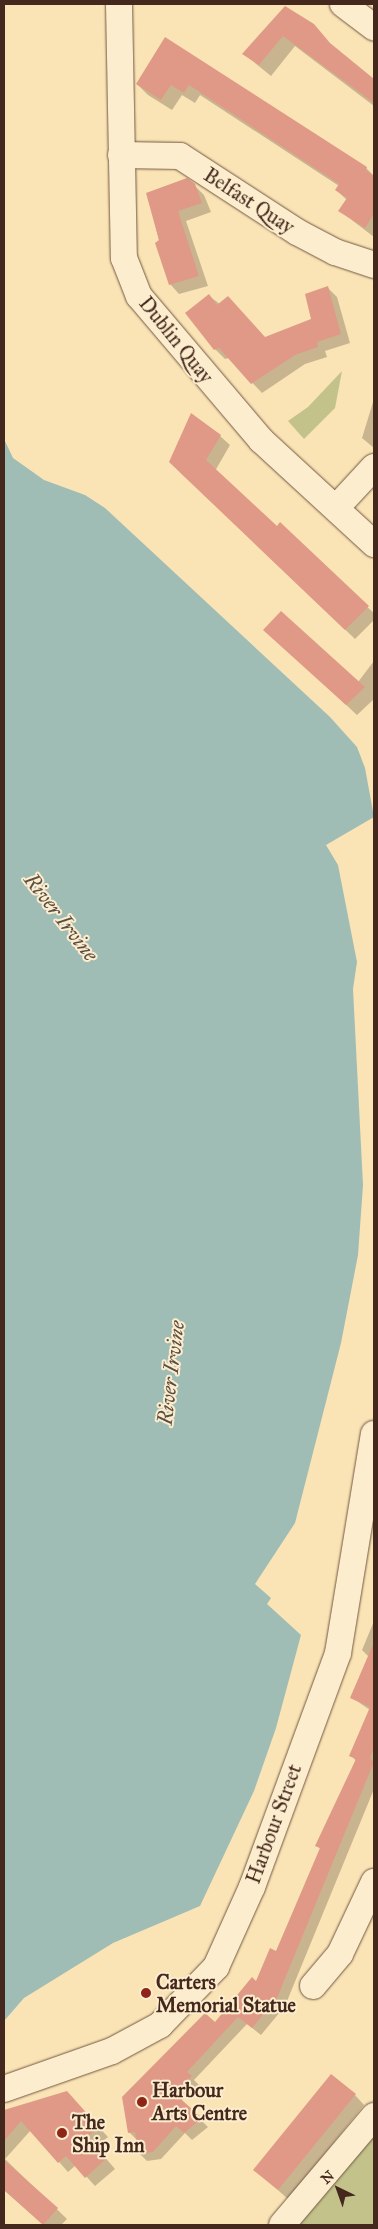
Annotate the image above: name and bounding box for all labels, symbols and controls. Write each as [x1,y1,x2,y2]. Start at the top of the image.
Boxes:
street label: Belfast Quay [199,163,299,239]
street label: Dublin Quay [134,292,218,388]
water label: River Irvine [19,868,103,966]
water label: River Irvine [152,1319,190,1427]
street label: Harbour Street [241,1761,307,1887]
place label: Carters Memorial Statue [156,1970,296,2017]
marker: Carters Memorial Statue [140,1987,152,1999]
place label: Harbour Arts Centre [152,2078,247,2125]
marker: Harbour Arts Centre [136,2096,148,2108]
place label: The Ship Inn [72,2110,145,2157]
marker: The Ship Inn [56,2127,68,2139]
north arrow [313,2164,363,2214]
text: N [318,2167,338,2188]

